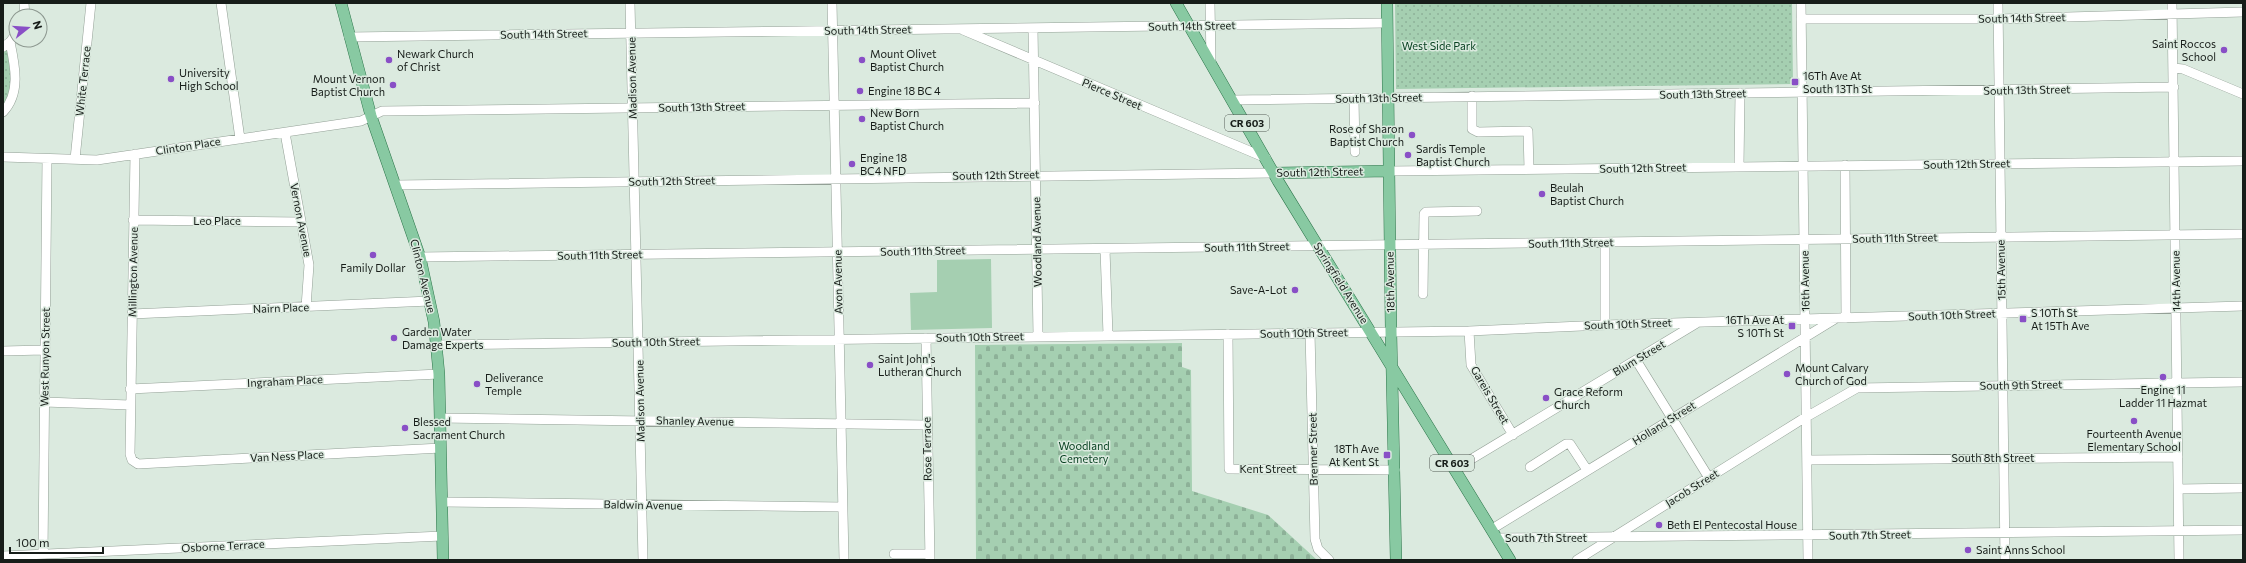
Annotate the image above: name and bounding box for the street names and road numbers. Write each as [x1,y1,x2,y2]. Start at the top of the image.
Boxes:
street label: South 14th Street [1978,10,2066,25]
street label: South 14th Street [1148,18,1236,33]
street label: South 14th Street [824,22,912,37]
street label: South 14th Street [500,26,588,41]
street label: Madison Avenue [624,37,639,119]
street label: White Terrace [72,45,93,117]
street label: Pierce Street [1080,75,1145,112]
street label: South 13th Street [1983,82,2071,97]
street label: South 13th Street [1659,86,1747,101]
street label: South 13th Street [1335,90,1423,105]
street label: South 13th Street [658,99,746,114]
road number: CR 603 [1225,115,1269,131]
street label: Clinton Place [155,134,222,157]
street label: South 12th Street [1923,156,2011,171]
street label: South 12th Street [1599,160,1687,175]
street label: South 12th Street [1276,164,1364,179]
street label: South 12th Street [952,167,1040,182]
street label: South 12th Street [628,173,716,188]
street label: Vernon Avenue [288,182,315,258]
street label: Woodland Avenue [1029,197,1044,287]
street label: Leo Place [193,214,241,227]
street label: Millington Avenue [125,227,140,317]
street label: South 11th Street [1852,230,1938,245]
street label: South 11th Street [1528,235,1614,250]
street label: Clinton Avenue [408,238,439,314]
street label: South 11th Street [1204,239,1290,254]
street label: 15th Avenue [1993,239,2008,300]
street label: Springfield Avenue [1311,240,1372,326]
street label: South 11th Street [880,243,966,258]
street label: South 11th Street [557,247,643,262]
street label: Avon Avenue [830,250,845,314]
street label: 16th Avenue [1797,250,1812,312]
street label: 14th Avenue [2168,250,2183,312]
street label: 18th Avenue [1382,251,1397,313]
street label: Nairn Place [253,300,310,315]
street label: South 10th Street [1908,306,1997,323]
street label: West Runyon Street [37,307,52,407]
street label: South 10th Street [1584,315,1673,332]
street label: South 10th Street [1260,325,1349,340]
street label: South 10th Street [936,329,1025,344]
street label: South 10th Street [612,334,701,349]
street label: Blum Street [1610,337,1668,378]
street label: Madison Avenue [632,360,647,442]
street label: Gareis Street [1469,363,1513,427]
street label: Ingraham Place [247,372,323,389]
street label: South 9th Street [1979,377,2063,392]
street label: Holland Street [1630,398,1698,447]
street label: Brenner Street [1305,412,1320,486]
street label: Shanley Avenue [656,413,734,428]
street label: Rose Terrace [919,417,934,481]
street label: Van Ness Place [250,447,324,464]
street label: South 8th Street [1952,451,2035,464]
road number: CR 603 [1430,455,1474,471]
street label: Kent Street [1240,462,1297,475]
street label: Jacob Street [1663,466,1722,510]
street label: Baldwin Avenue [604,497,683,512]
street label: South 7th Street [1829,527,1912,542]
street label: South 7th Street [1505,531,1587,544]
street label: Osborne Terrace [181,537,265,554]

